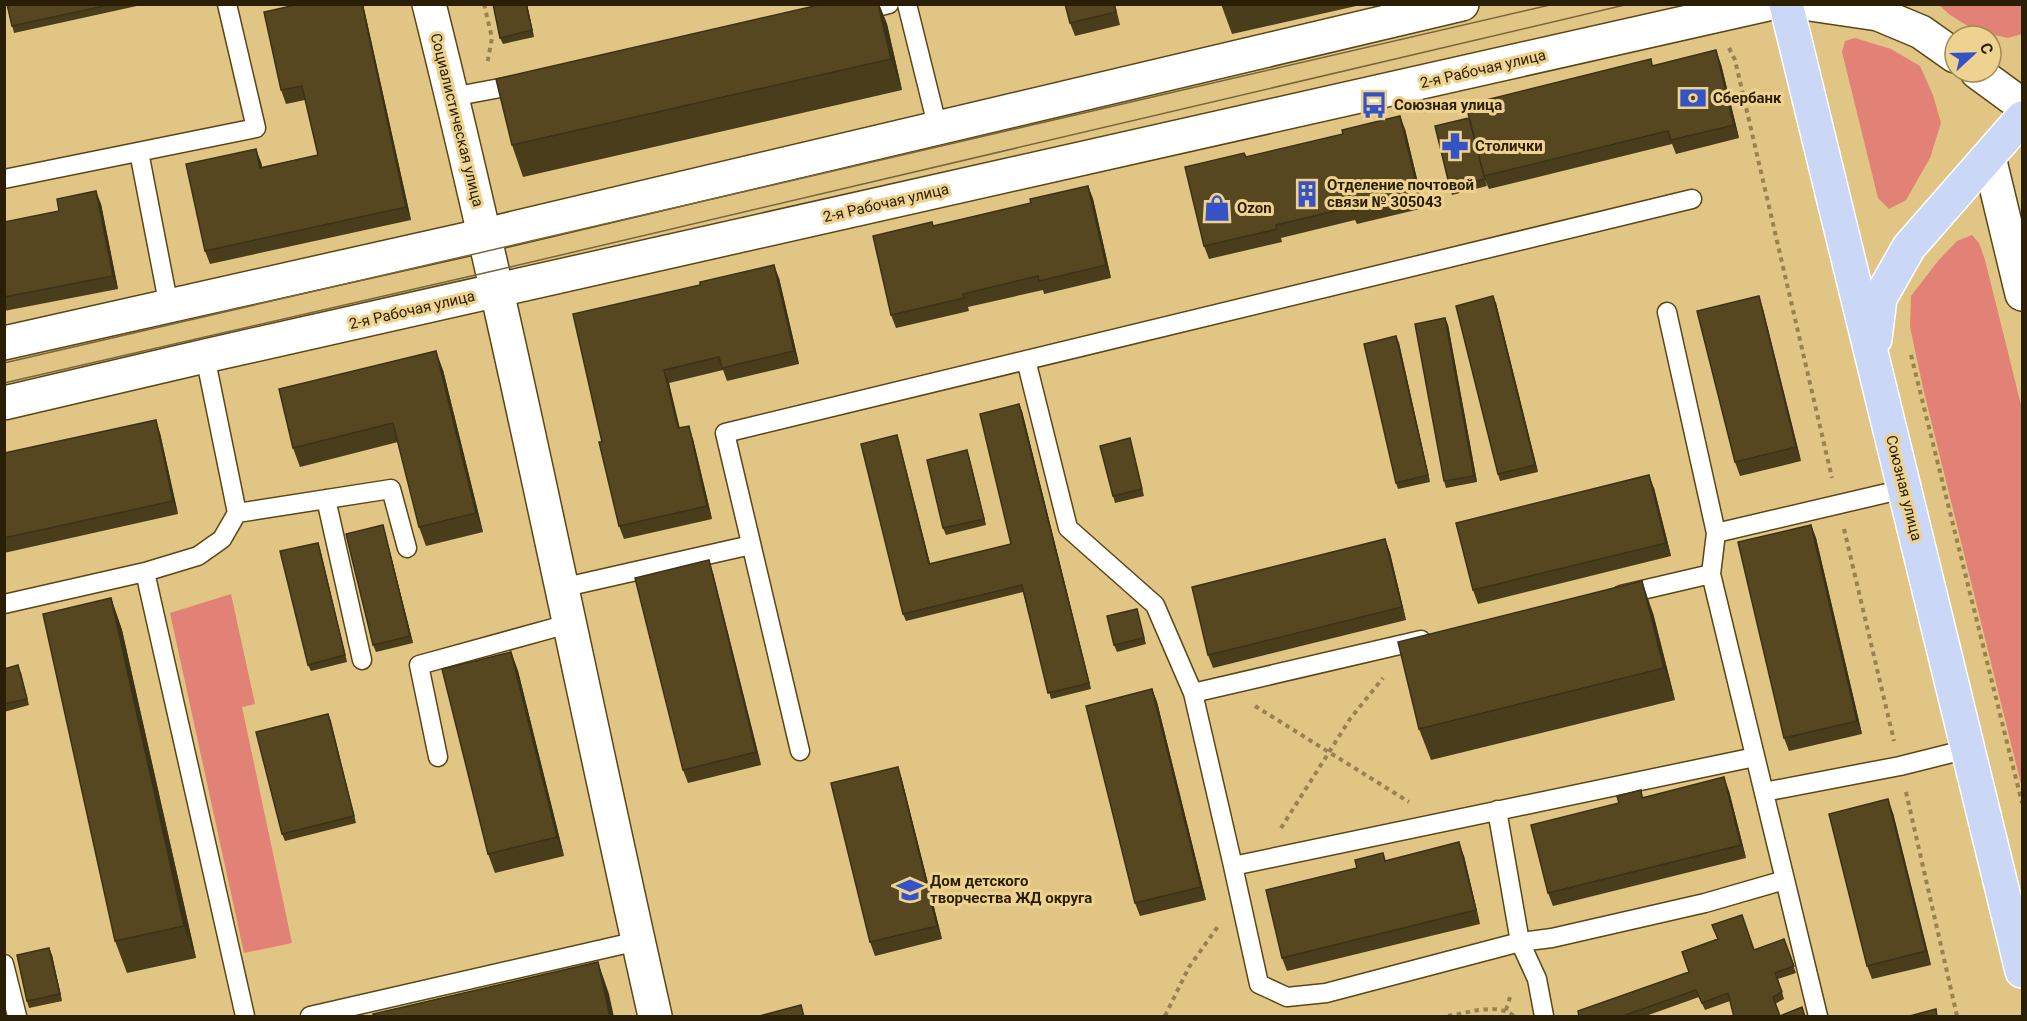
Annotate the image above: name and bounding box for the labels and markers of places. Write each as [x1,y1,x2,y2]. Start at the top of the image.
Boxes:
bank icon: Сбербанк [1678,83,1708,113]
place label: Сбербанк [1713,89,1782,107]
bus stop icon: Союзная улица [1359,90,1389,120]
place label: Союзная улица [1394,96,1502,114]
pharmacy icon: Столички [1440,131,1470,161]
place label: Столички [1475,137,1543,155]
place label: Отделение почтовой связи № 305043 [1327,176,1474,211]
building icon: Отделение почтовой связи № 305043 [1292,179,1322,209]
shop icon: Ozon [1202,193,1232,223]
place label: Ozon [1237,199,1272,217]
place label: Дом детского творчества ЖД округа [930,872,1092,907]
school or university icon: Дом детского творчества ЖД округа [895,875,925,905]

